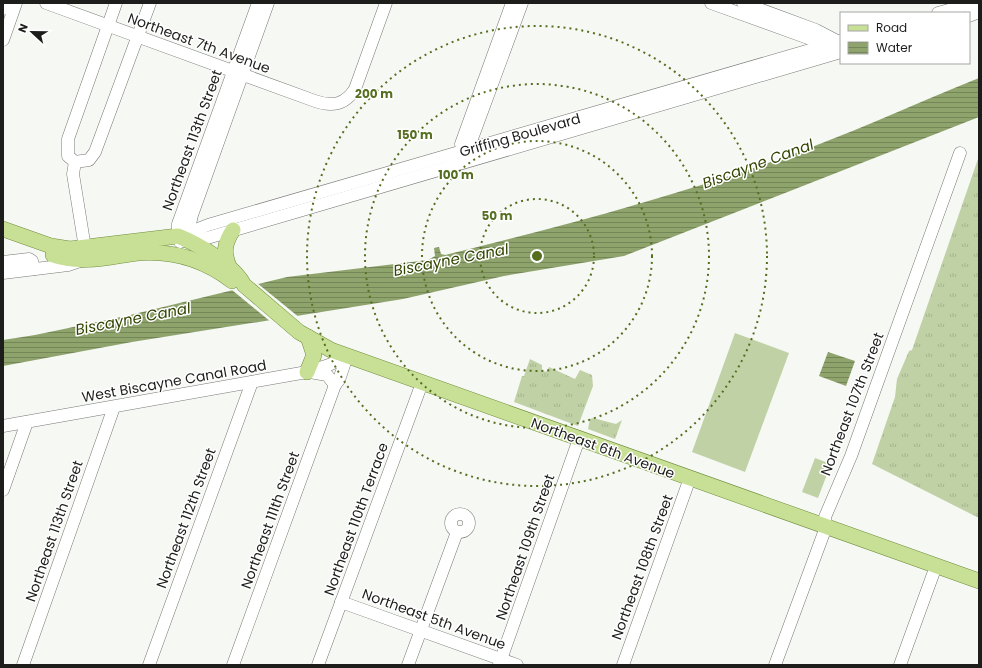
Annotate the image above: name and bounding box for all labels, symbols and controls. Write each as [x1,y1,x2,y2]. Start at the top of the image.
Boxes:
street label: Northeast 7th Avenue [125,8,273,78]
north arrow [12,12,52,52]
legend [840,12,970,64]
text: Road [876,19,907,36]
text: N [14,21,32,35]
text: Water [876,39,913,56]
street label: Northeast 113th Street [157,67,227,213]
text: 200 m [355,85,393,102]
street label: Griffing Boulevard [457,108,583,162]
text: 150 m [397,126,433,143]
water label: Biscayne Canal [699,134,817,193]
text: 100 m [438,166,474,183]
text: 50 m [482,207,513,224]
water label: Biscayne Canal [392,238,511,281]
centre of rings [530,249,544,263]
water label: Biscayne Canal [74,297,193,340]
street label: Northeast 107th Street [815,329,889,479]
street label: West Biscayne Canal Road [80,355,268,407]
street label: Northeast 6th Avenue [528,413,678,483]
street label: Northeast 110th Terrace [319,440,393,598]
street label: Northeast 112th Street [151,445,221,591]
street label: Northeast 111th Street [236,449,304,591]
street label: Northeast 113th Street [20,458,88,604]
street label: Northeast 109th Street [491,471,559,623]
street label: Northeast 108th Street [606,492,678,642]
street label: Northeast 5th Avenue [359,584,509,654]

